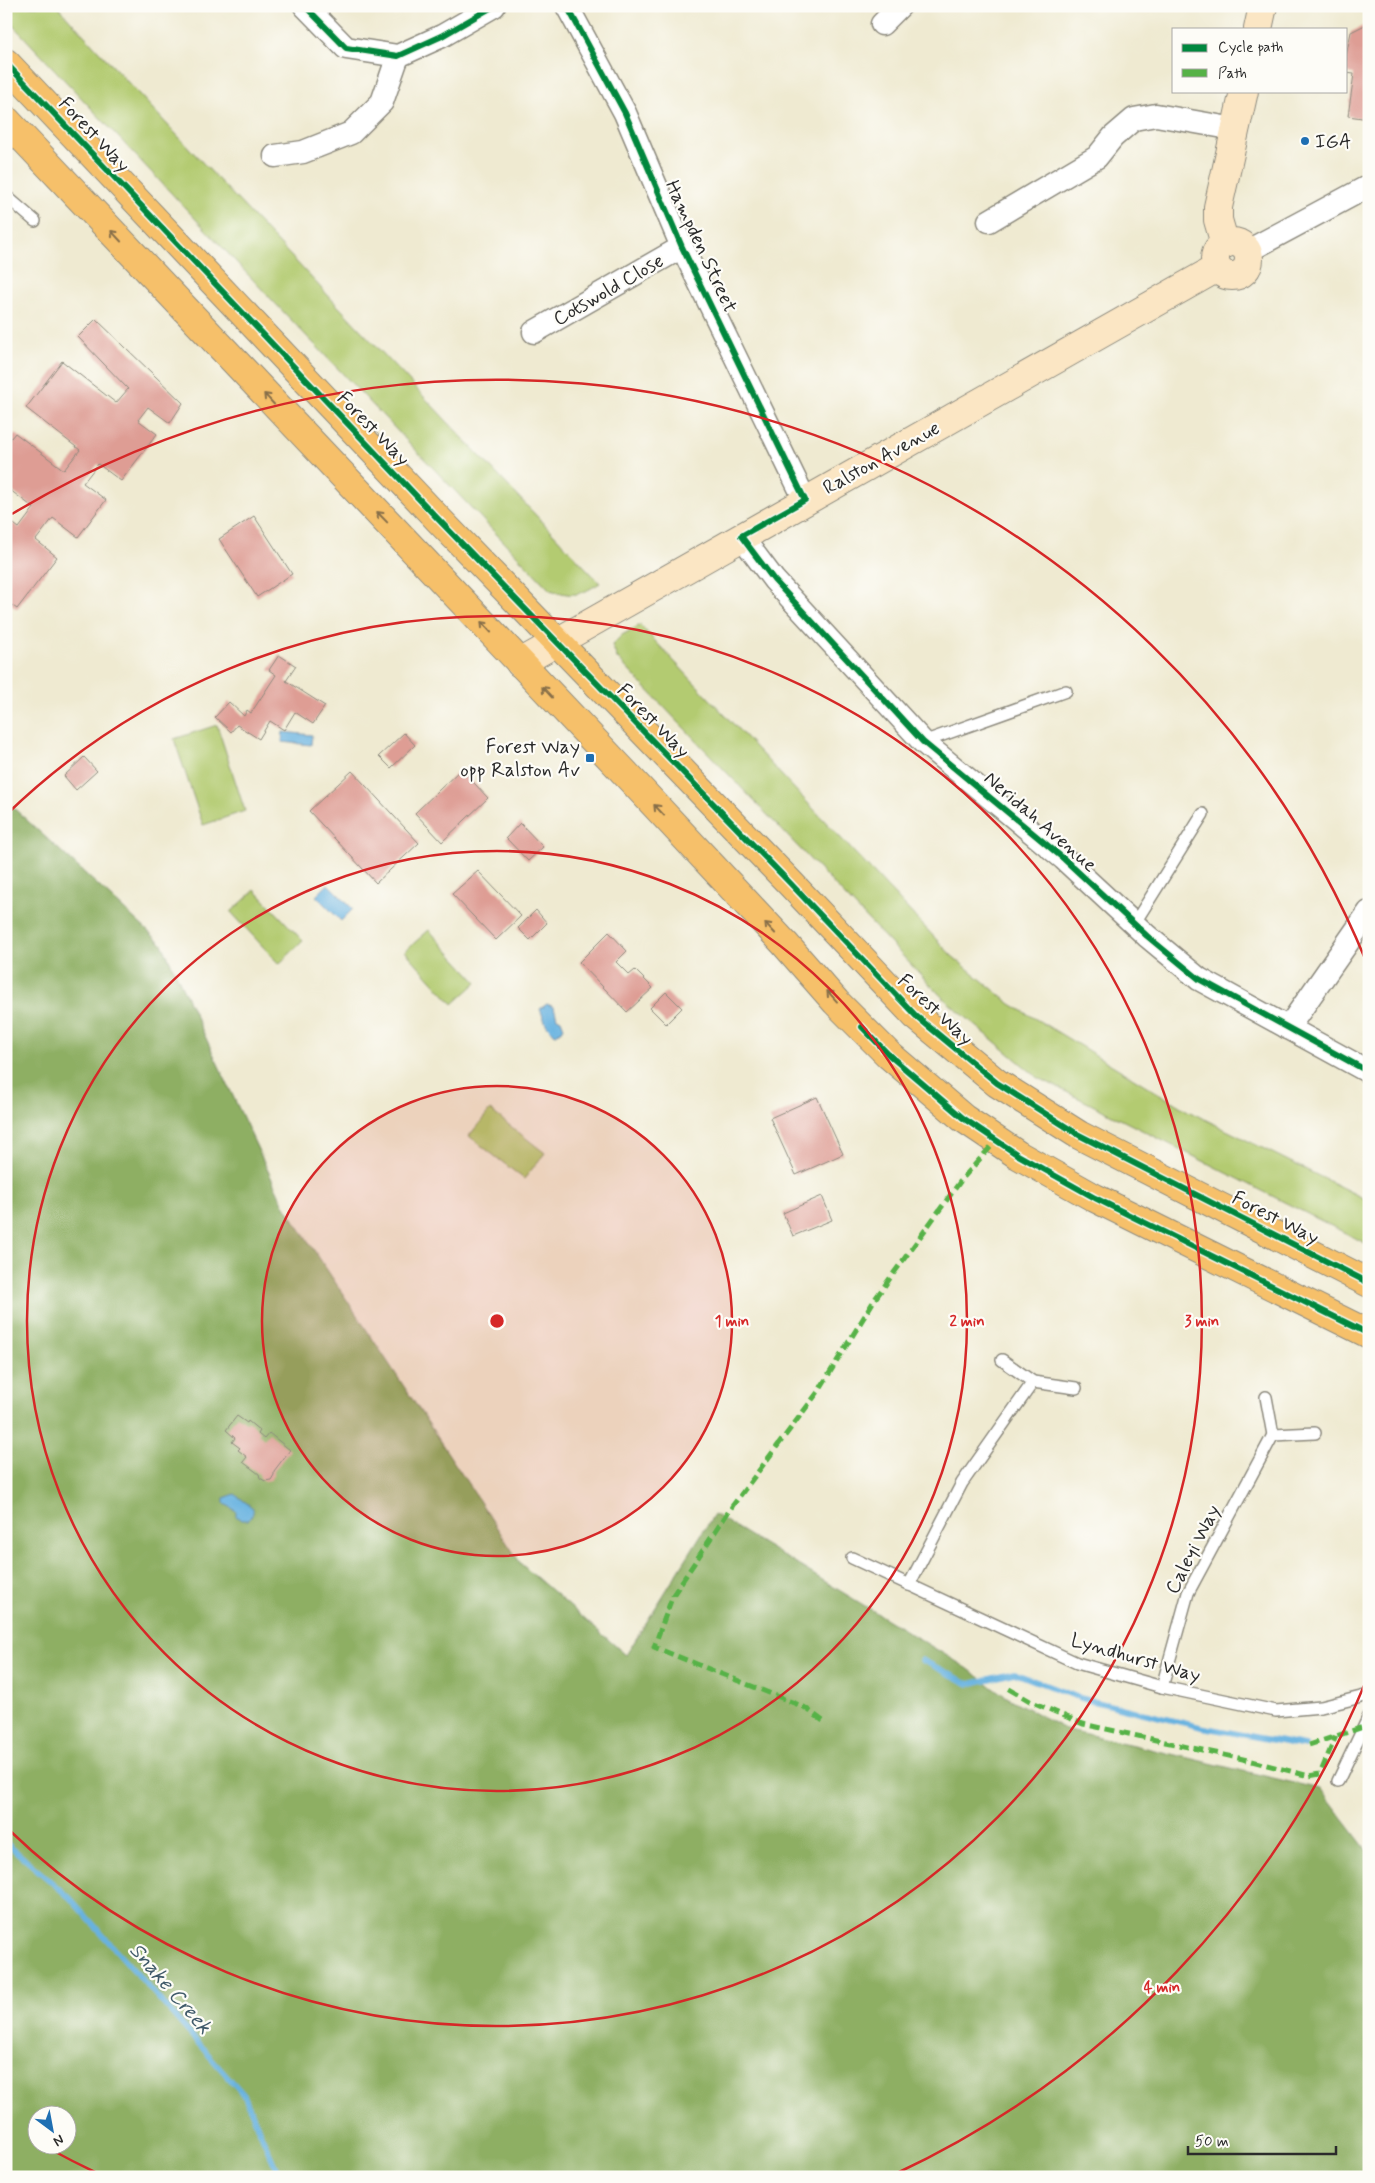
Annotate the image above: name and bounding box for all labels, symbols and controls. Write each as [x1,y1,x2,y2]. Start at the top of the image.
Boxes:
legend [1172,28,1348,92]
text: Cycle path [1218,38,1283,58]
text: Path [1218,64,1247,84]
street label: Forest Way [52,91,136,179]
place label: IGA [1315,129,1351,156]
marker: IGA [1299,135,1311,147]
street label: Hampden Street [658,176,743,317]
one-way arrow [110,230,122,243]
street label: Cotswold Close [549,248,669,333]
street label: Forest Way [330,386,415,472]
one-way arrow [263,393,275,405]
street label: Ralston Avenue [818,415,945,502]
one-way arrow [376,511,388,523]
one-way arrow [480,621,492,634]
street label: Forest Way [610,678,695,764]
one-way arrow [541,686,553,698]
place label: Forest Way opp Ralston Av [460,734,580,784]
marker: Forest Way opp Ralston Av [584,752,596,764]
street label: Neridah Avenue [978,765,1102,879]
one-way arrow [653,804,665,816]
one-way arrow [764,922,776,935]
street label: Forest Way [891,968,979,1052]
one-way arrow [826,990,837,1003]
street label: Forest Way [1227,1185,1323,1252]
centre of rings [488,1312,506,1330]
text: 1 min [715,1312,749,1332]
text: 2 min [949,1312,985,1332]
text: 3 min [1185,1312,1219,1332]
street label: Caleyi Way [1159,1500,1227,1599]
street label: Lyndhurst Way [1068,1627,1204,1690]
water label: Snake Creek [123,1937,218,2040]
text: 4 min [1144,1978,1180,1998]
north arrow [28,2106,78,2156]
scale bar [1188,2123,1335,2155]
text: N [50,2130,67,2150]
text: 50 m [1195,2132,1229,2152]

